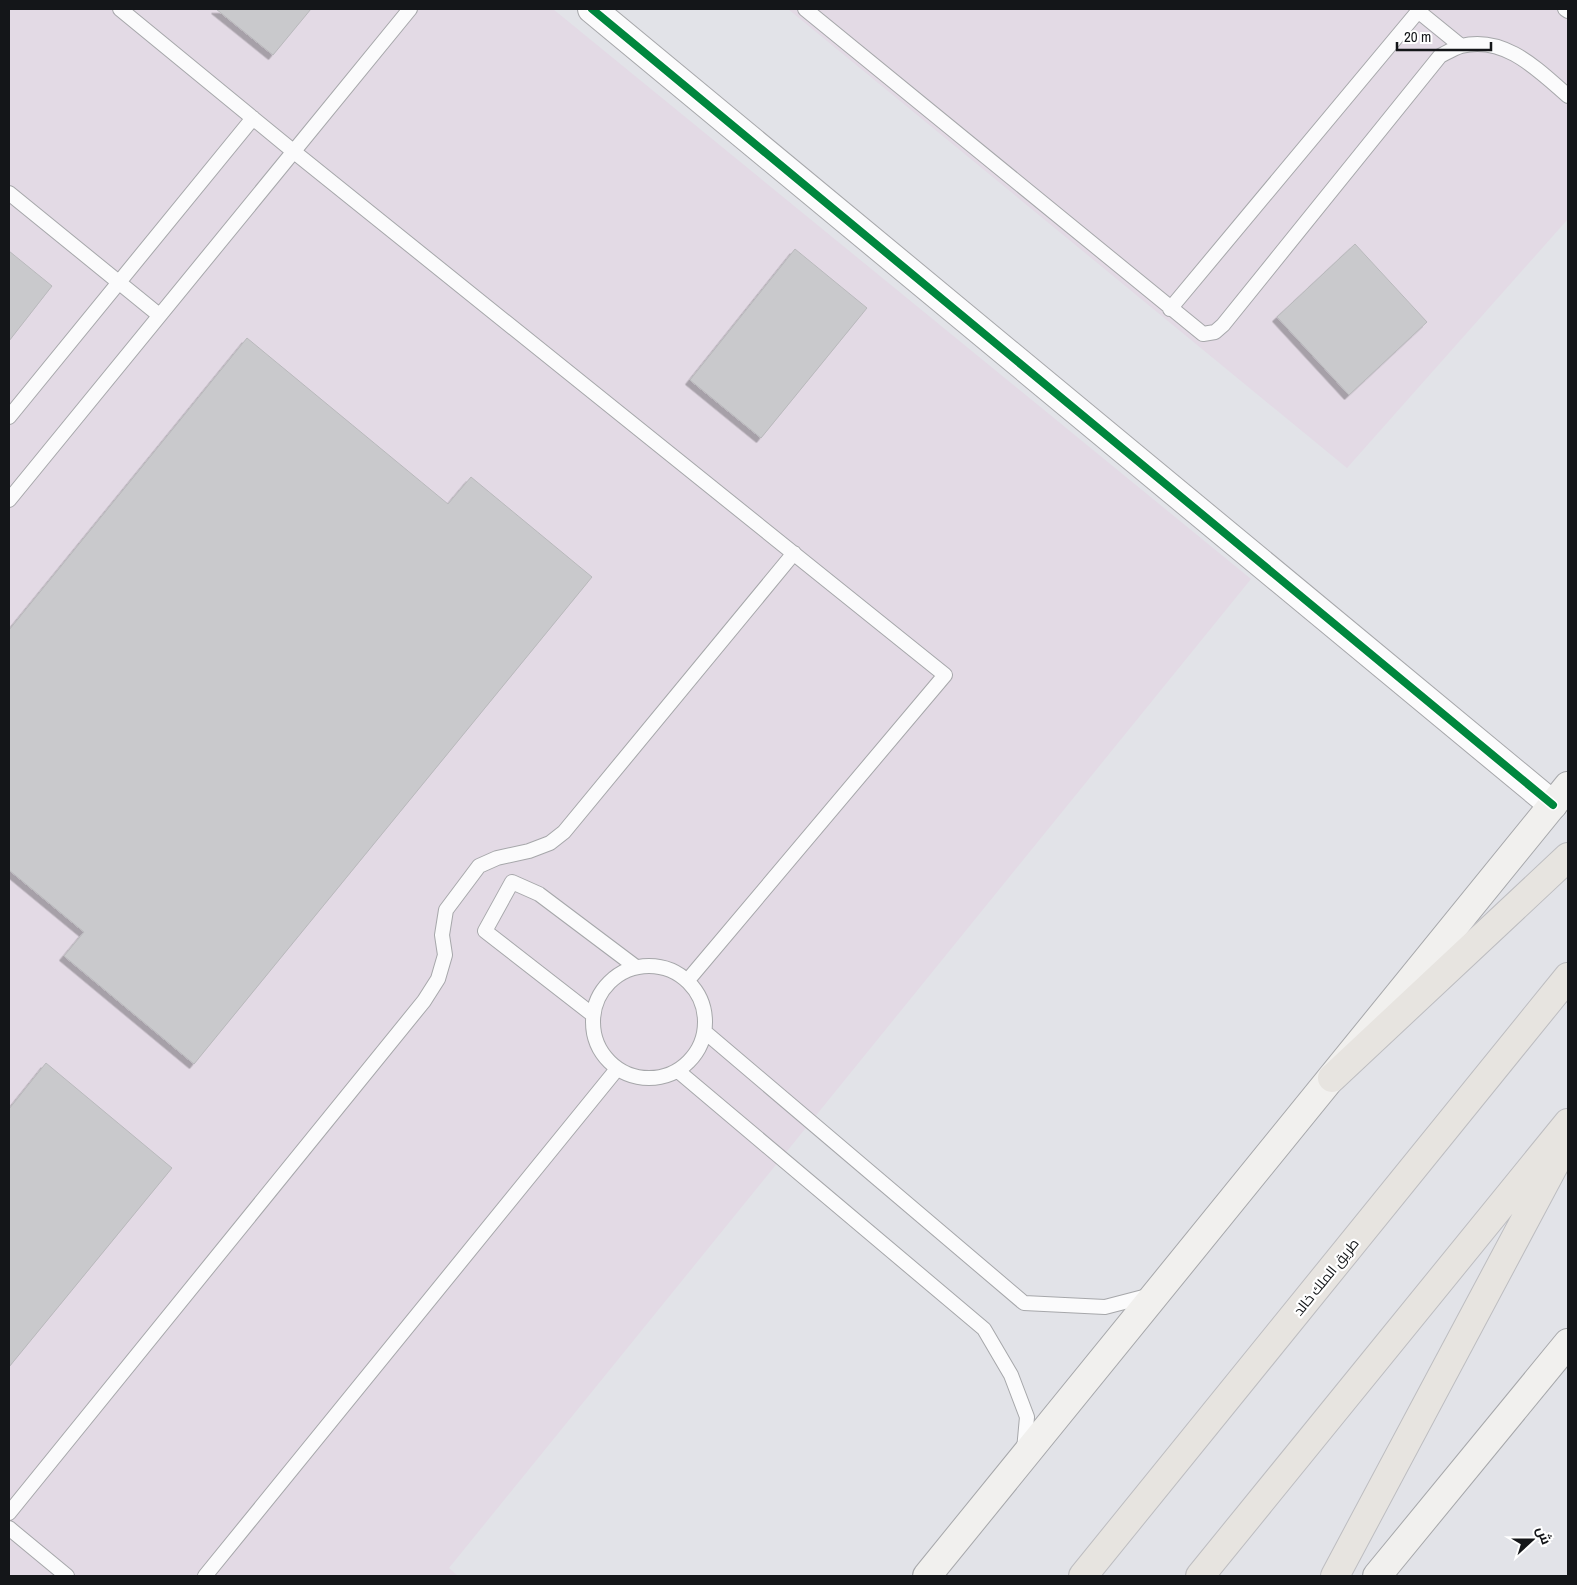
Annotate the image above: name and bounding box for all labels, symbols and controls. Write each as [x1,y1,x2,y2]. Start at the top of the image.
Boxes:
scale bar [1397,20,1491,52]
text: 20 m [1404,26,1431,47]
street label: طريق الملك خالد [1289,1235,1363,1319]
north arrow [1507,1515,1557,1565]
text: ش [1533,1524,1556,1547]

